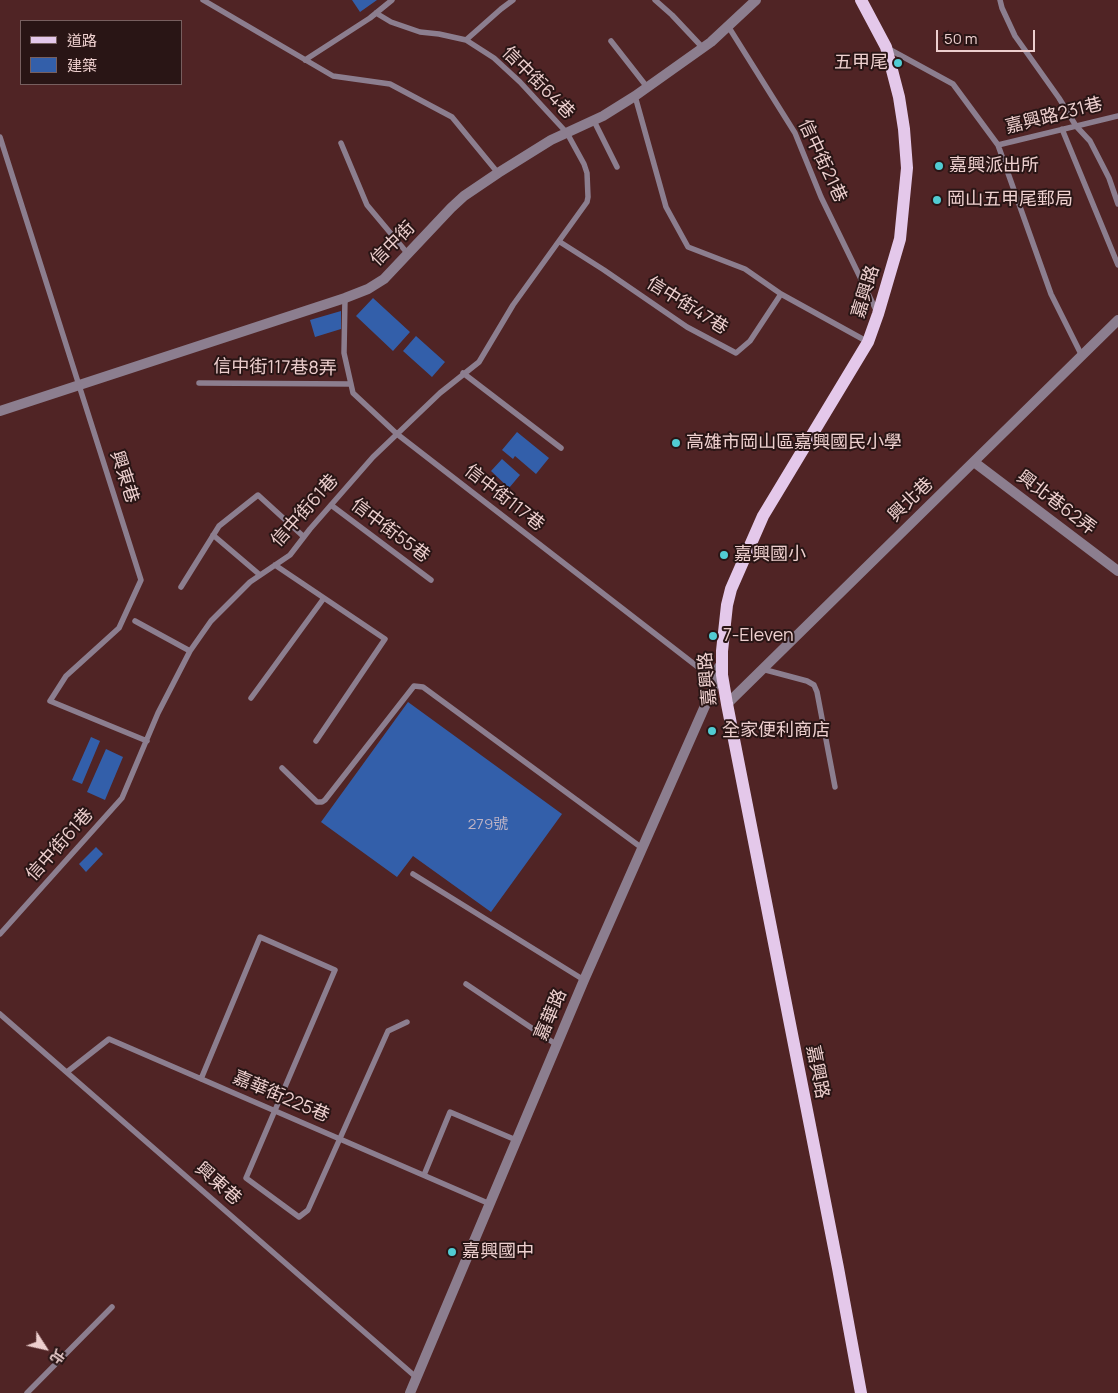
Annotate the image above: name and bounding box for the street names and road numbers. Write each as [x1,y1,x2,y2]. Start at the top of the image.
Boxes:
street label: 信中街64巷 [497,42,579,124]
street label: 嘉興路231巷 [1003,94,1105,138]
street label: 信中街21巷 [793,116,851,206]
street label: 信中街 [366,217,420,271]
street label: 嘉興路 [848,263,884,321]
street label: 信中街47巷 [642,273,732,339]
street label: 信中街117巷8弄 [213,356,337,380]
street label: 興東巷 [105,448,143,506]
street label: 信中街117巷 [460,460,548,536]
street label: 興北巷62弄 [1012,466,1100,540]
street label: 信中街61巷 [267,470,343,552]
street label: 興北巷 [884,473,938,527]
street label: 信中街55巷 [346,494,434,568]
street label: 嘉興路 [695,651,721,707]
street label: 信中街61巷 [22,804,98,886]
street label: 嘉華路 [531,986,571,1044]
street label: 嘉興路 [801,1043,833,1101]
street label: 嘉華街225巷 [229,1067,333,1127]
street label: 興東巷 [191,1158,245,1210]

